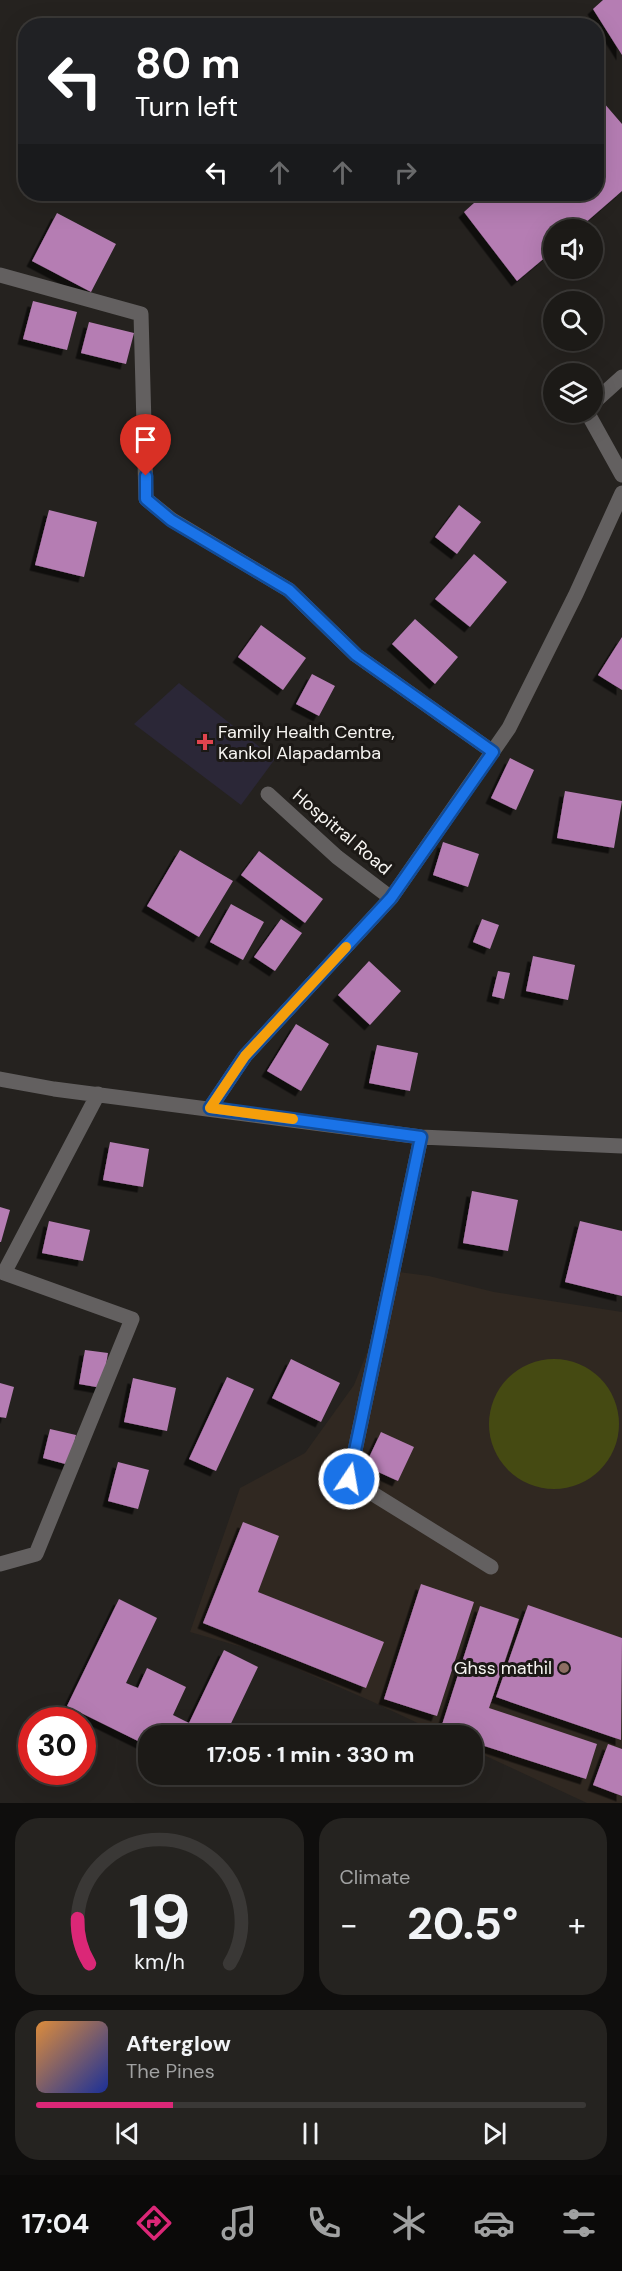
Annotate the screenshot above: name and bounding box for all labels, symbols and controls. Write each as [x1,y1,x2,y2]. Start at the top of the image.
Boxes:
text: 80 m [135,36,241,91]
icon: left [36,42,114,120]
text: Turn left [135,89,238,124]
icon: left [200,156,233,189]
icon: ahead [263,156,296,189]
icon: ahead [326,156,359,189]
icon: right [389,156,422,189]
map controls [543,219,603,423]
button: sound [543,219,603,279]
button: search [543,291,603,351]
button: layers [543,363,603,423]
pin [120,414,171,476]
icon: arrive [129,423,162,456]
place label: Family Health Centre, Kankol Alapadamba [218,720,395,765]
marker: Family Health Centre, Kankol Alapadamba [196,733,214,751]
street label: Hospitral Road [288,784,396,880]
position arrow [317,1447,381,1511]
place label: Ghss mathil [454,1656,552,1680]
marker: Ghss mathil [557,1661,571,1675]
speed limit sign: 30 [18,1707,96,1785]
text: 17:05 · 1 min · 330 m [207,1740,414,1769]
text: Climate [340,1864,410,1890]
text: 19 [128,1876,190,1957]
text: 20.5° [407,1894,518,1953]
text: − [340,1903,358,1946]
text: + [568,1903,586,1946]
text: km/h [134,1948,185,1976]
text: Afterglow [126,2029,231,2058]
text: The Pines [126,2058,215,2084]
icon: previous [111,2117,144,2150]
icon: pause [294,2117,327,2150]
icon: next [478,2117,511,2150]
icon: directions [133,2202,175,2244]
icon: music [218,2202,260,2244]
icon: phone [303,2202,345,2244]
icon: climate [388,2202,430,2244]
icon: car [473,2202,515,2244]
icon: filters [558,2202,600,2244]
text: 17:04 [22,2206,89,2241]

